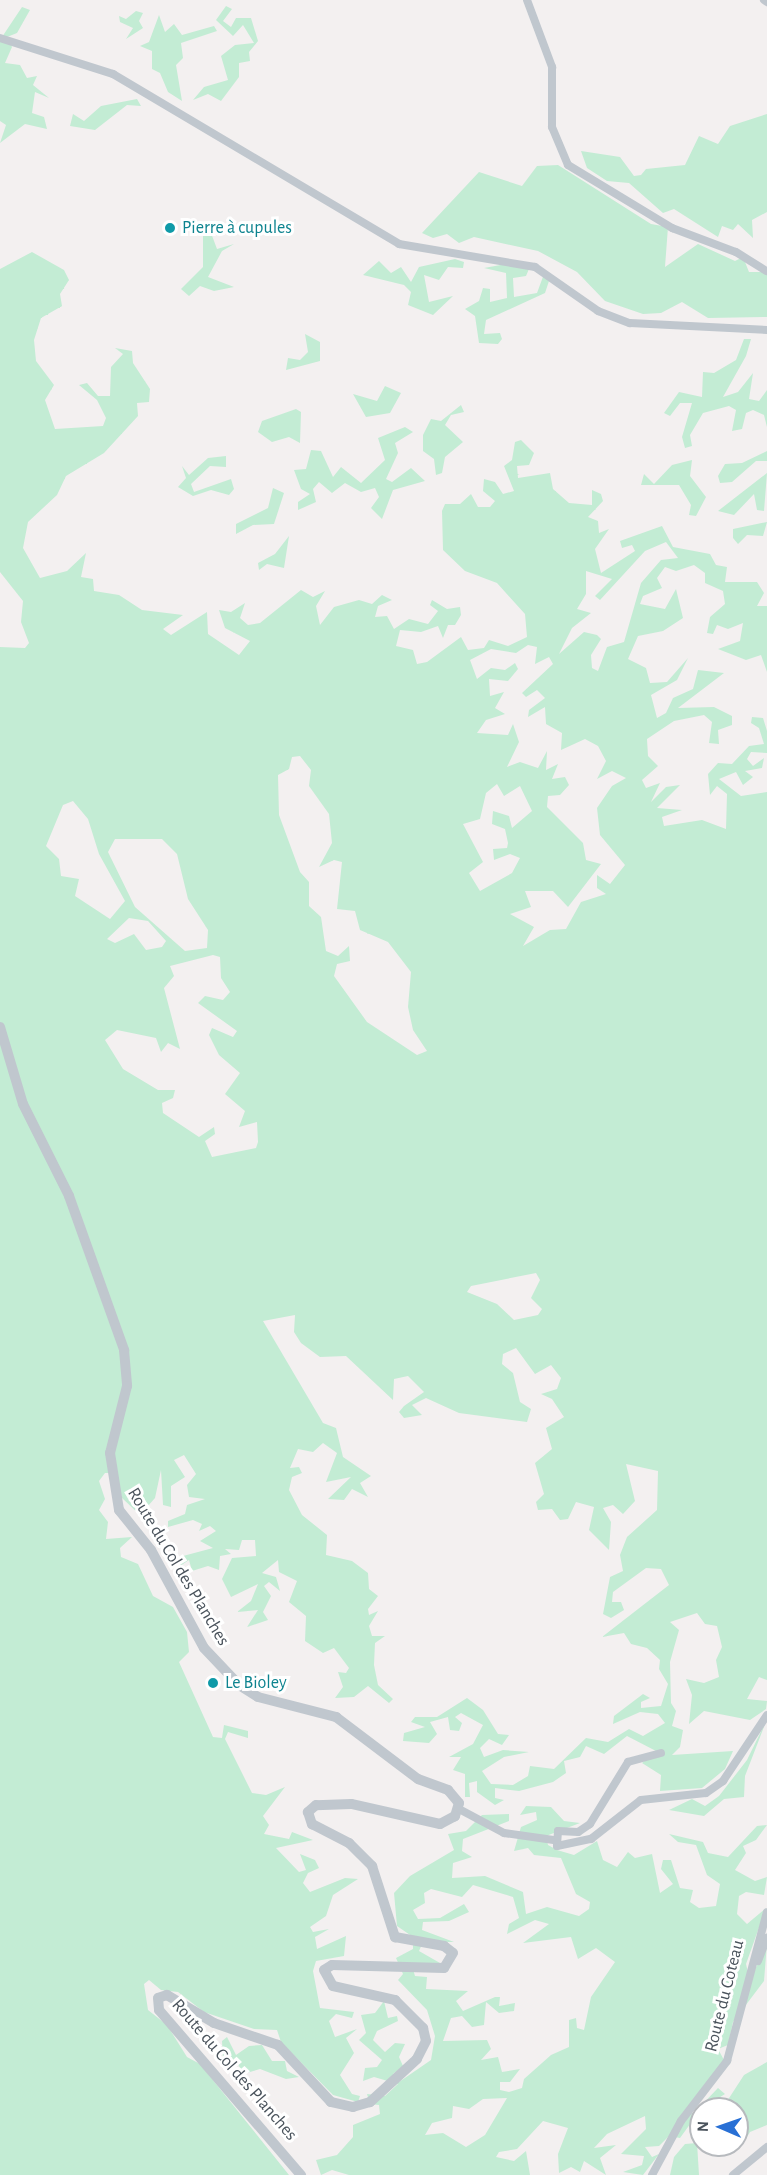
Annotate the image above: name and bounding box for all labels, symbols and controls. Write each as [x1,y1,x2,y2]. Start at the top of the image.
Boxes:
place label: Pierre à cupules [182,217,292,239]
marker: Pierre à cupules [163,221,177,235]
street label: Route du Col des Planches [122,1484,234,1650]
place label: Le Bioley [225,1672,287,1694]
marker: Le Bioley [206,1676,220,1690]
street label: Route du Coteau [701,1938,749,2054]
street label: Route du Col des Planches [167,1995,301,2145]
north arrow [689,2097,749,2157]
text: N [695,2121,711,2132]

